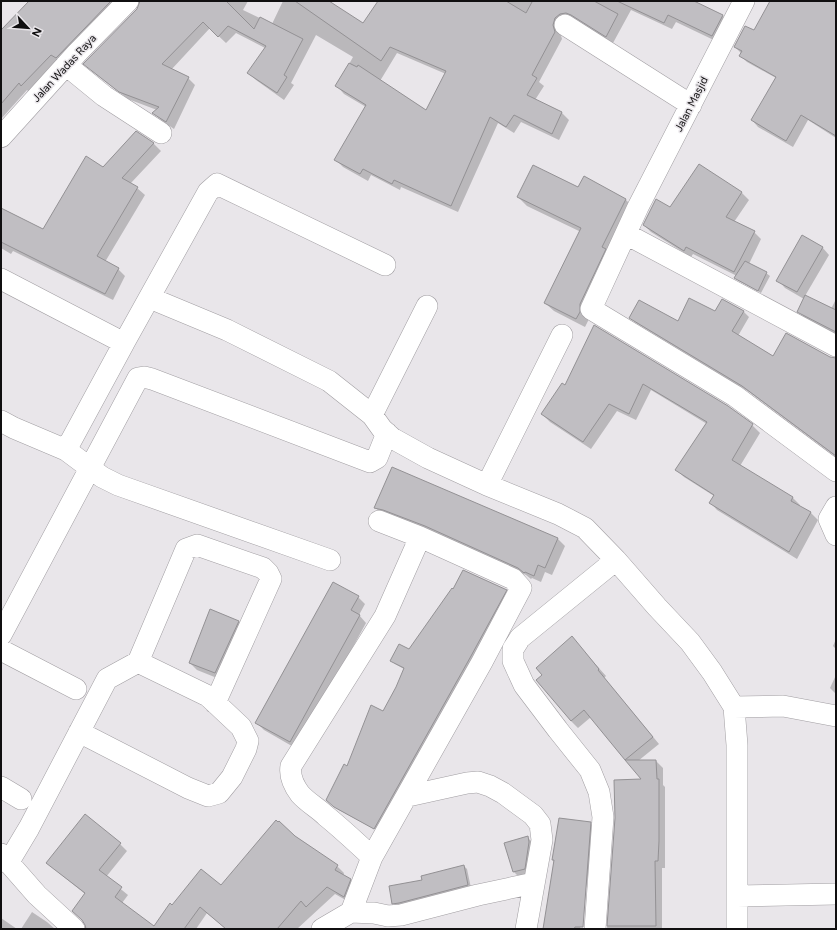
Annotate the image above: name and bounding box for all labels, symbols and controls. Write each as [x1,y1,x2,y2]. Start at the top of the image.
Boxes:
north arrow [8,8,48,48]
text: N [29,25,44,39]
street label: Jalan Wadas Raya [30,32,99,105]
street label: Jalan Masjid [672,74,711,134]

